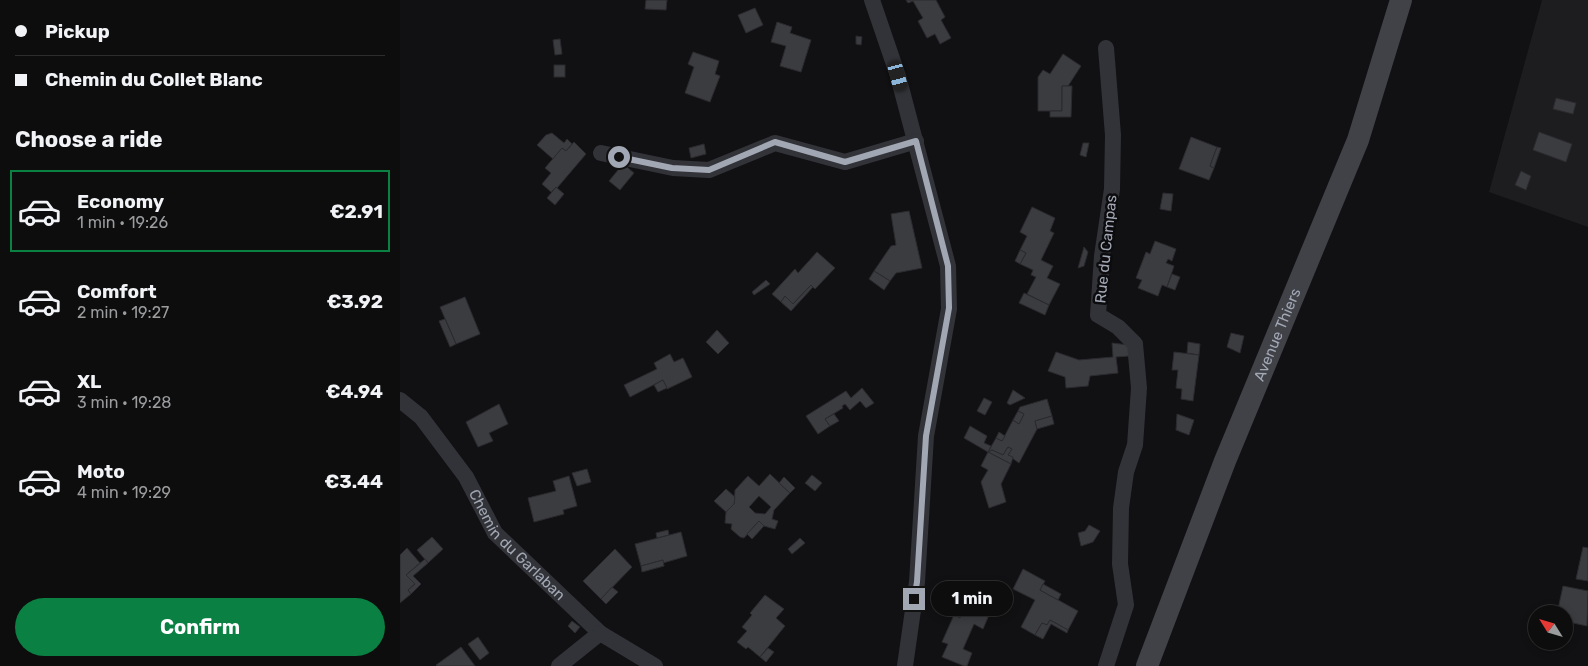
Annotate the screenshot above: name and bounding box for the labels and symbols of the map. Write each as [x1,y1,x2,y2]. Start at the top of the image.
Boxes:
car [886,60,909,92]
route start [608,146,630,168]
street label: Rue du Campas [1091,193,1121,304]
street label: Avenue Thiers [1250,285,1305,384]
street label: Chemin du Garlaban [465,486,569,604]
callout: 1 min [932,582,1014,616]
route end [903,588,925,610]
north arrow [1528,605,1572,650]

